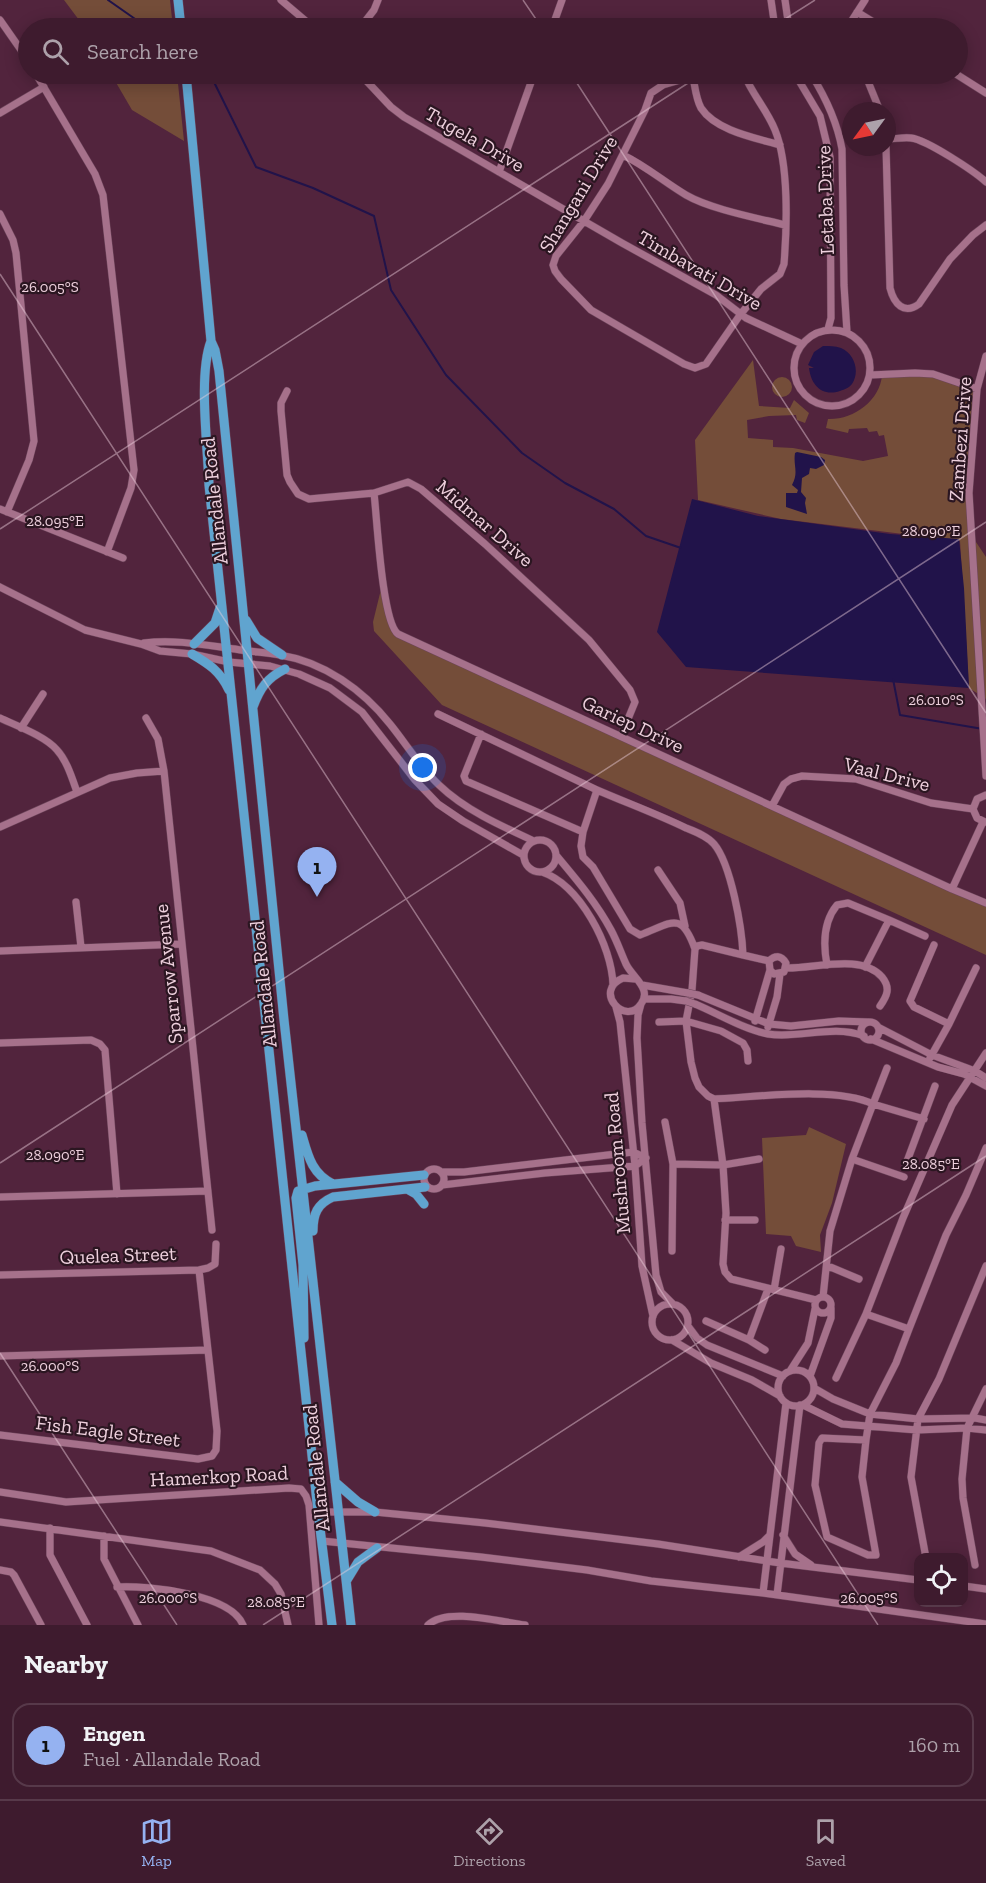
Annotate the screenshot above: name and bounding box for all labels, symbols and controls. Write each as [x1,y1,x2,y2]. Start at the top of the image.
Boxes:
search box [18,18,968,84]
icon: search [39,35,72,68]
text: Search here [87,38,198,65]
street label: Tugela Drive [421,101,529,177]
north arrow [842,102,896,156]
street label: Shangani Drive [534,131,622,257]
street label: Letaba Drive [811,145,839,255]
street label: Timbavati Drive [634,225,766,315]
text: 26.005°S [21,278,79,296]
street label: Zambezi Drive [944,376,976,502]
street label: Allandale Road [195,436,233,566]
street label: Midmar Drive [432,474,538,572]
text: 28.095°E [26,512,84,530]
text: 28.090°E [902,522,960,540]
street label: Gariep Drive [578,690,688,758]
text: 26.010°S [908,691,964,709]
street label: Vaal Drive [840,751,933,796]
your location [408,753,437,782]
pin: 1 [298,848,336,897]
street label: Sparrow Avenue [149,903,187,1045]
street label: Allandale Road [244,919,282,1049]
street label: Mushroom Road [599,1091,635,1235]
text: 28.090°E [26,1146,84,1164]
text: 28.085°E [902,1155,960,1173]
street label: Quelea Street [59,1241,177,1269]
text: 26.000°S [21,1357,79,1375]
street label: Allandale Road [297,1403,335,1533]
street label: Fish Eagle Street [34,1410,182,1452]
street label: Hamerkop Road [149,1460,289,1492]
map controls [914,1553,968,1607]
button: locate [914,1553,968,1607]
text: 26.000°S [139,1589,197,1607]
text: 26.005°S [840,1589,898,1607]
text: 28.085°E [247,1593,305,1611]
text: Nearby [24,1648,108,1680]
text: Engen [83,1720,145,1747]
text: 1 [41,1733,50,1757]
text: 160 m [908,1733,960,1757]
text: Fuel · Allandale Road [83,1747,261,1771]
tab: Map [140,1815,173,1870]
tab: Directions [453,1815,526,1870]
tab: Saved [806,1815,846,1870]

